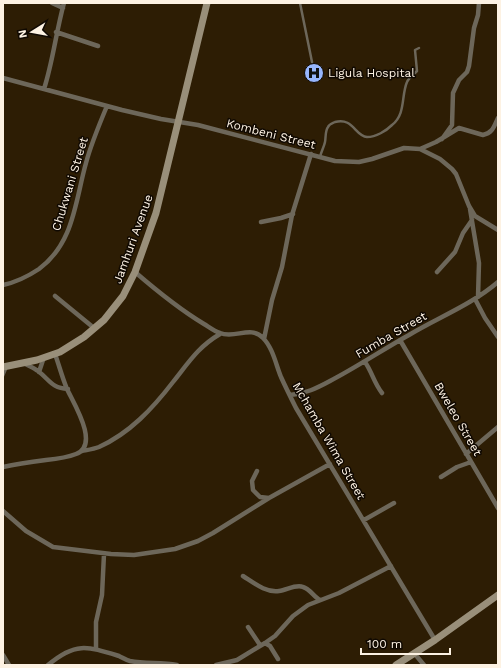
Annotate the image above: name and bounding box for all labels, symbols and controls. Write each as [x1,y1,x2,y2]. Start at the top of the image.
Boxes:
north arrow [12,12,52,52]
text: N [16,29,30,39]
hospital icon: Ligula Hospital [303,62,325,84]
place label: Ligula Hospital [328,66,415,80]
street label: Kombeni Street [225,116,317,152]
street label: Chukwani Street [49,135,91,233]
street label: Jamhuri Avenue [110,192,156,285]
street label: Fumba Street [353,309,429,361]
street label: Mchamba Wima Street [290,380,368,502]
street label: Bweleo Street [431,380,485,458]
scale bar [361,630,450,656]
text: 100 m [367,637,402,651]

